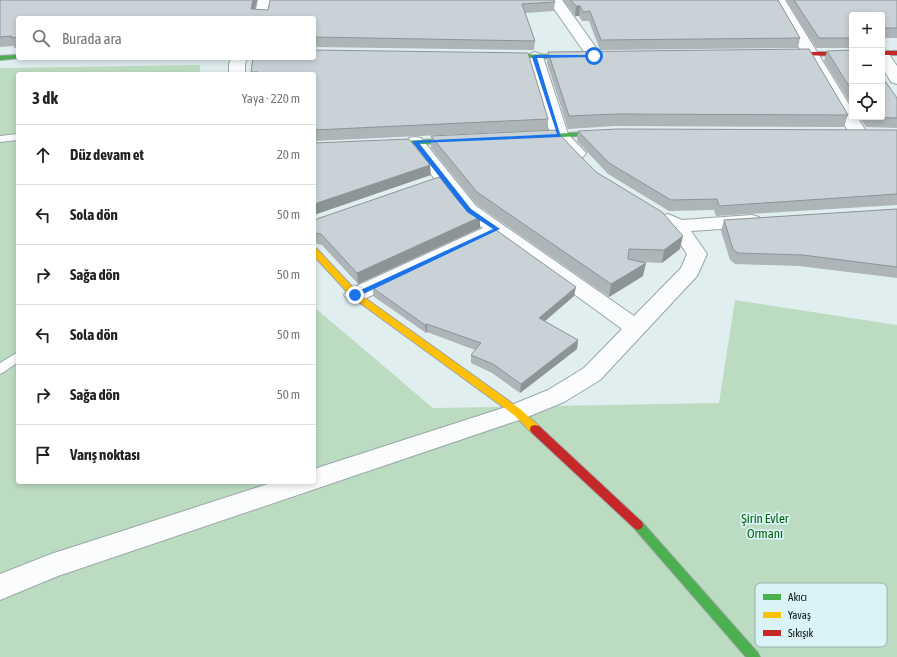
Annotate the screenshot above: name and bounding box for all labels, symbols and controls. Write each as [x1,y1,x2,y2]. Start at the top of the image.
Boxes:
map controls [849,12,885,120]
button: + [849,12,885,48]
search box [16,16,316,60]
icon: search [30,27,52,49]
text: Burada ara [62,30,122,47]
route start [585,47,603,65]
button: − [849,48,885,84]
button: locate [849,84,885,120]
text: 3 dk [32,88,58,108]
text: Yaya · 220 m [242,91,300,106]
icon: ahead [32,144,54,166]
text: Düz devam et [70,146,144,163]
text: 20 m [277,147,300,162]
icon: left [32,204,54,226]
text: Sola dön [70,206,118,223]
text: 50 m [277,207,300,222]
icon: right [32,264,54,286]
text: Sağa dön [70,266,120,283]
text: 50 m [277,267,300,282]
route end [346,286,364,304]
icon: left [32,324,54,346]
text: Sola dön [70,326,118,343]
text: 50 m [277,327,300,342]
icon: right [32,384,54,406]
text: Sağa dön [70,386,120,403]
text: 50 m [277,387,300,402]
icon: arrive [32,444,54,466]
text: Varış noktası [70,446,140,463]
park label: Şirin Evler Ormanı [741,511,789,541]
legend [755,583,887,647]
text: Akıcı [788,591,807,603]
text: Yavaş [788,609,811,621]
text: Sıkışık [788,627,814,639]

